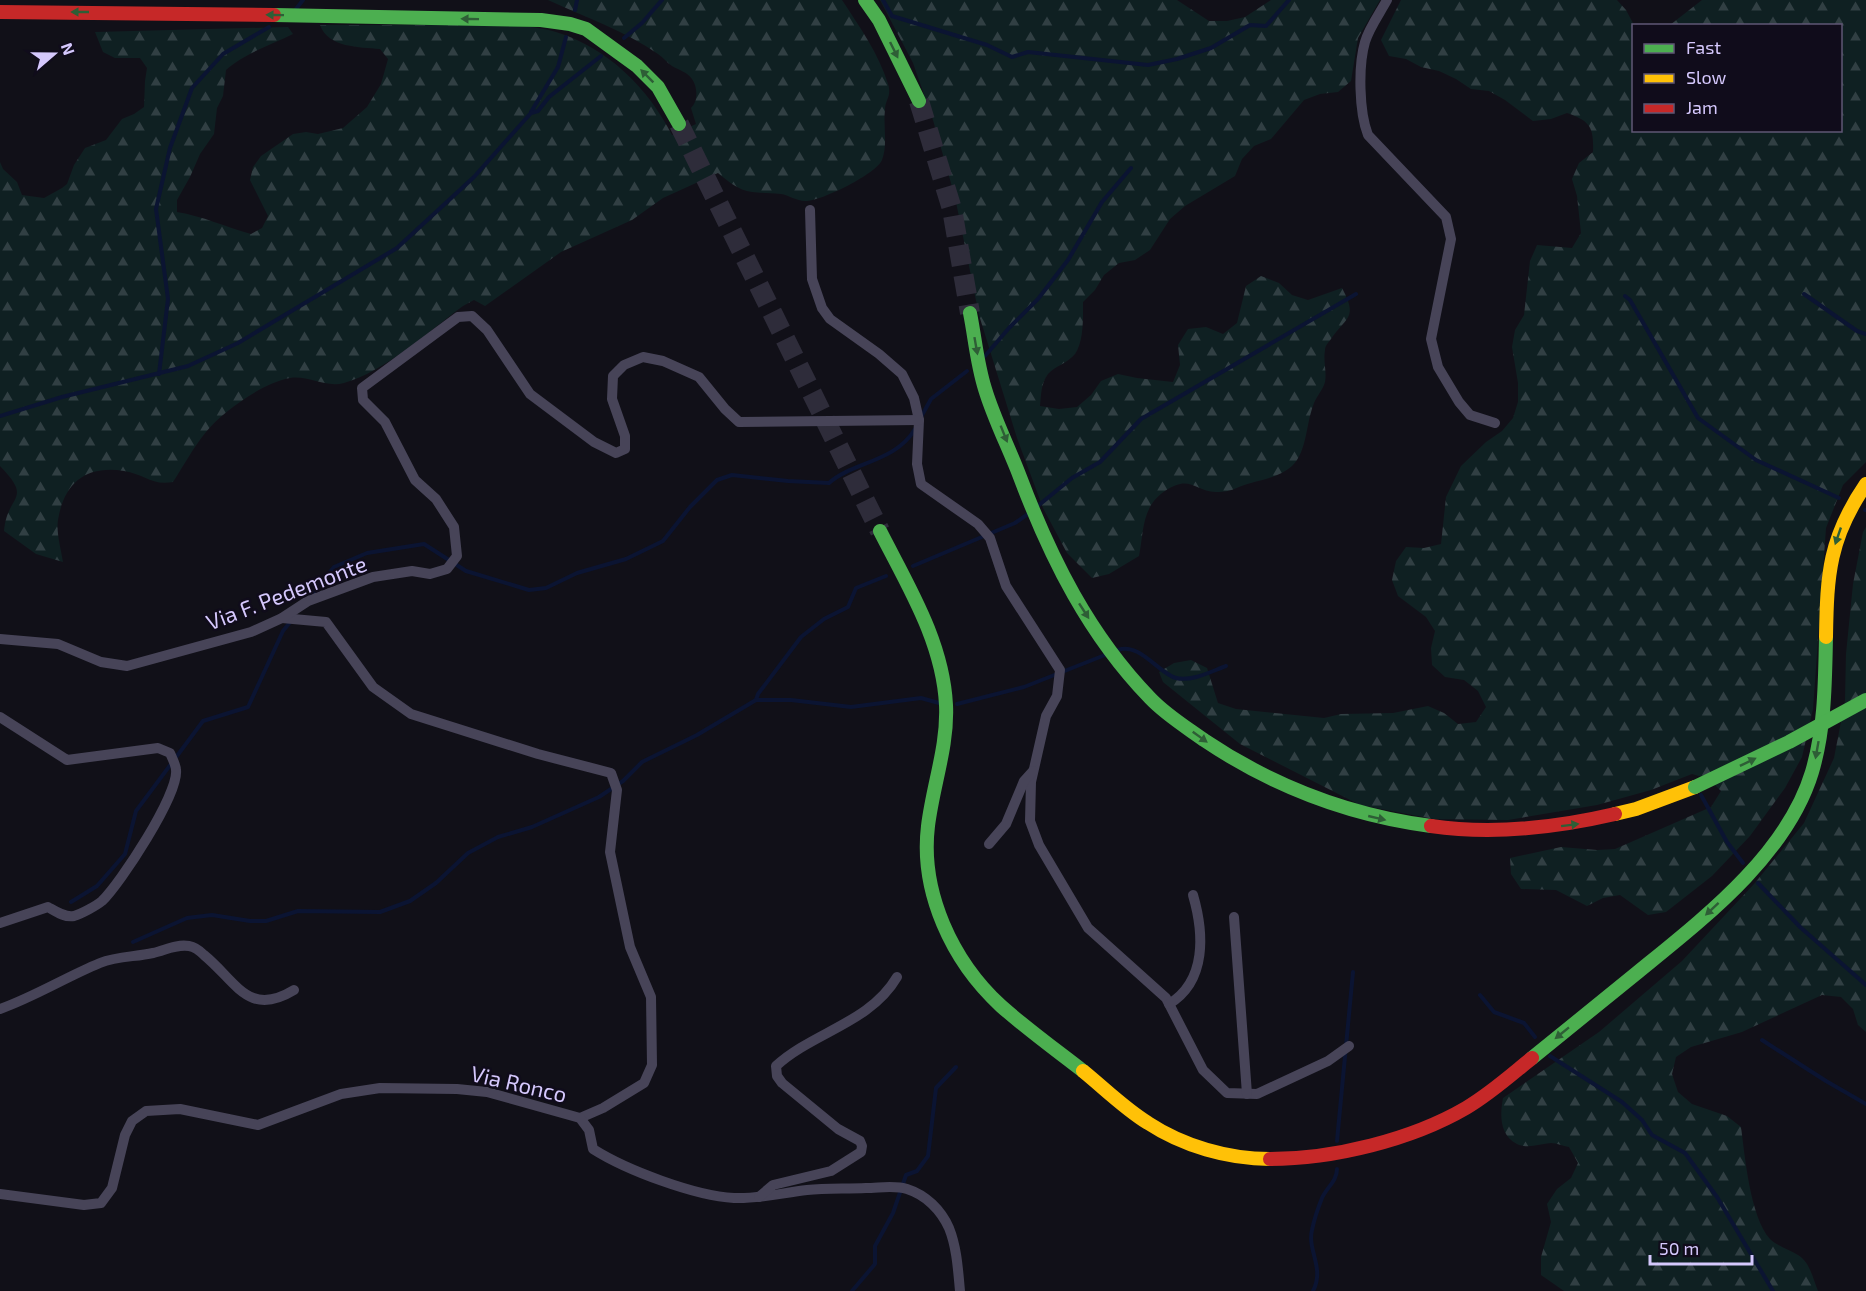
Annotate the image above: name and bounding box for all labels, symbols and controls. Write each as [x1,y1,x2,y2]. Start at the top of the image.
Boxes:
one-way arrow [70,7,89,17]
one-way arrow [265,10,284,20]
one-way arrow [460,14,479,24]
north arrow [24,24,84,84]
legend [1632,24,1842,132]
text: Fast [1686,36,1721,58]
text: N [58,40,79,57]
one-way arrow [889,41,898,58]
text: Slow [1686,66,1727,88]
one-way arrow [640,69,655,83]
text: Jam [1686,96,1718,118]
one-way arrow [972,337,981,356]
one-way arrow [999,426,1009,444]
one-way arrow [1833,527,1843,545]
street label: Via F. Pedemonte [202,549,370,635]
one-way arrow [1078,603,1090,619]
one-way arrow [1192,731,1208,743]
one-way arrow [1812,740,1821,759]
one-way arrow [1739,758,1757,768]
one-way arrow [1367,813,1386,823]
one-way arrow [1561,820,1580,830]
one-way arrow [1705,902,1720,915]
one-way arrow [1554,1027,1570,1040]
street label: Via Ronco [468,1059,570,1107]
scale bar [1650,1228,1752,1266]
text: 50 m [1659,1237,1699,1259]

